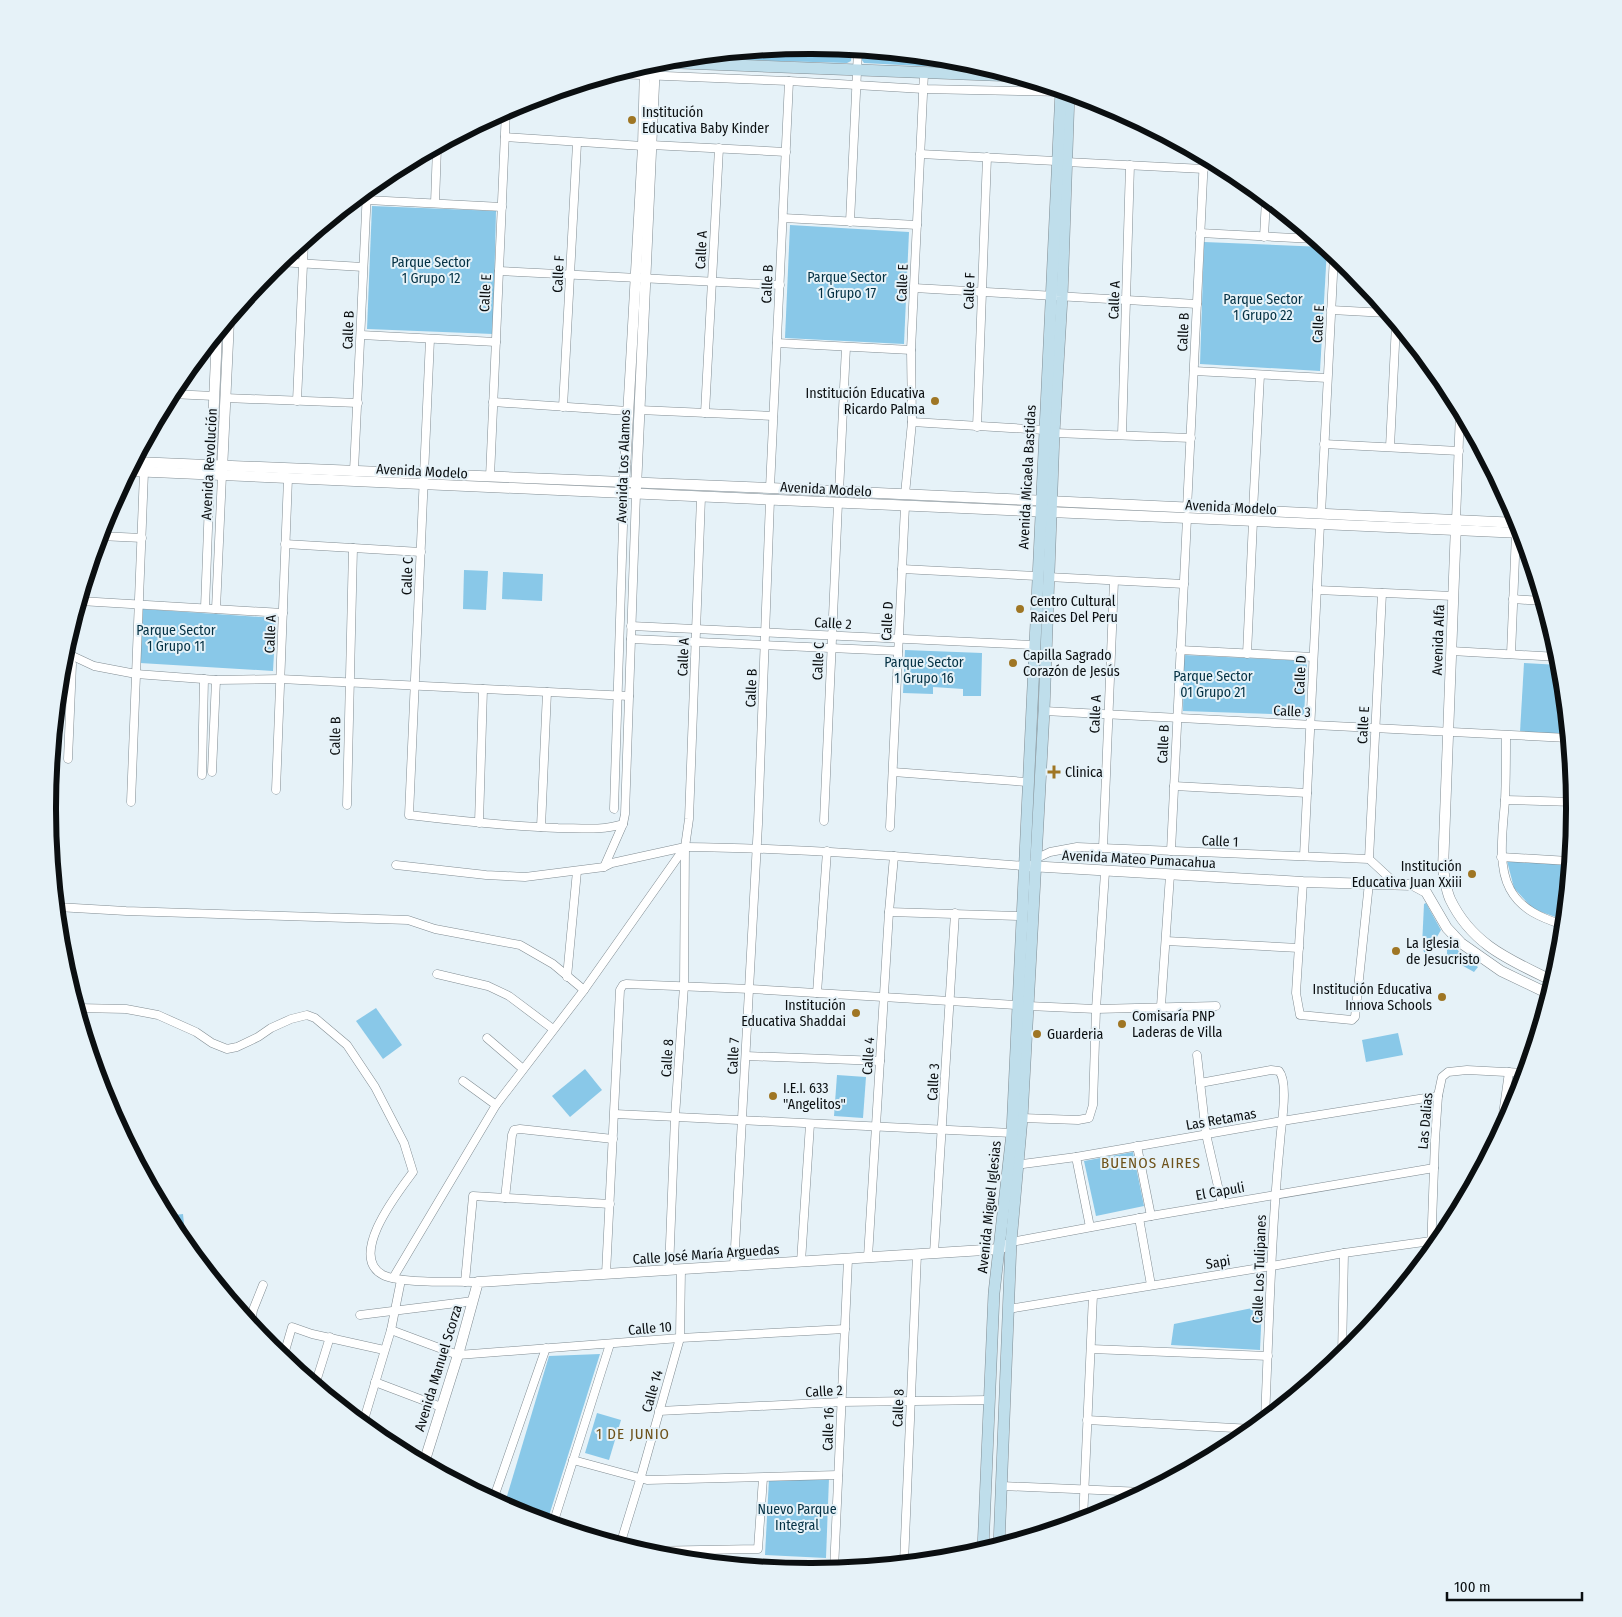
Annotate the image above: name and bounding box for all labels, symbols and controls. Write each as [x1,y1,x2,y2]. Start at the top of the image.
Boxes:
place label: Institución Educativa Baby Kinder [642,104,769,137]
marker: Institución Educativa Baby Kinder [626,114,638,126]
street label: Calle A [692,230,711,270]
park label: Parque Sector 1 Grupo 12 [391,254,471,287]
street label: Calle F [549,255,568,293]
street label: Calle E [893,263,912,302]
street label: Calle B [758,264,777,304]
park label: Parque Sector 1 Grupo 17 [807,269,887,302]
street label: Calle F [960,272,979,310]
street label: Calle E [476,273,495,312]
street label: Calle A [1105,280,1124,320]
park label: Parque Sector 1 Grupo 22 [1223,291,1303,324]
street label: Calle E [1309,304,1328,343]
street label: Calle B [339,310,358,350]
street label: Calle B [1174,312,1193,352]
place label: Institución Educativa Ricardo Palma [806,385,925,418]
marker: Institución Educativa Ricardo Palma [929,395,941,407]
street label: Avenida Micaela Bastidas [1015,404,1040,550]
street label: Avenida Revolución [198,408,221,520]
street label: Avenida Los Alamos [613,409,634,523]
street label: Avenida Modelo [376,461,468,482]
street label: Avenida Modelo [780,479,872,500]
street label: Avenida Modelo [1185,497,1277,518]
street label: Calle C [398,557,417,595]
place label: Centro Cultural Raices Del Peru [1030,593,1118,626]
street label: Calle D [878,601,897,641]
marker: Centro Cultural Raices Del Peru [1014,603,1026,615]
street label: Avenida Alfa [1429,604,1448,676]
street label: Calle A [261,614,280,654]
street label: Calle 2 [814,614,852,633]
park label: Parque Sector 1 Grupo 11 [136,622,216,655]
street label: Calle A [674,637,693,677]
street label: Calle C [809,641,828,681]
place label: Capilla Sagrado Corazón de Jesús [1023,647,1120,680]
park label: Parque Sector 1 Grupo 16 [884,654,964,687]
street label: Calle D [1291,655,1310,695]
marker: Capilla Sagrado Corazón de Jesús [1007,657,1019,669]
street label: Calle B [742,668,761,708]
park label: Parque Sector 01 Grupo 21 [1173,668,1253,701]
street label: Calle A [1086,694,1105,734]
street label: Calle 3 [1273,702,1311,721]
street label: Calle E [1354,705,1373,744]
street label: Calle B [327,716,344,756]
street label: Calle B [1154,724,1173,764]
place label: Clinica [1065,764,1103,781]
marker: Clinica [1047,765,1061,779]
street label: Calle 1 [1201,832,1239,851]
street label: Avenida Mateo Pumacahua [1062,847,1216,872]
place label: Institución Educativa Juan Xxiii [1352,858,1462,891]
marker: Institución Educativa Juan Xxiii [1466,868,1478,880]
place label: La Iglesia de Jesucristo [1406,935,1480,968]
marker: La Iglesia de Jesucristo [1390,945,1402,957]
place label: Institución Educativa Innova Schools [1313,981,1432,1014]
marker: Institución Educativa Innova Schools [1436,991,1448,1003]
place label: Institución Educativa Shaddai [741,997,846,1030]
marker: Institución Educativa Shaddai [850,1007,862,1019]
place label: Comisaría PNP Laderas de Villa [1132,1008,1223,1041]
marker: Comisaría PNP Laderas de Villa [1116,1018,1128,1030]
place label: Guarderia [1047,1026,1104,1043]
marker: Guarderia [1031,1028,1043,1040]
street label: Calle 4 [859,1036,878,1076]
street label: Calle 7 [724,1037,743,1075]
street label: Calle 8 [658,1038,677,1078]
street label: Calle 3 [924,1063,943,1101]
place label: I.E.I. 633 "Angelitos" [783,1080,846,1113]
marker: I.E.I. 633 "Angelitos" [767,1090,779,1102]
street label: Las Dalias [1415,1092,1436,1150]
street label: Las Retamas [1184,1105,1258,1134]
street label: Avenida Miguel Iglesias [974,1140,1005,1274]
district label: BUENOS AIRES [1101,1154,1201,1172]
street label: El Capuli [1194,1179,1246,1204]
street label: Calle Los Tulipanes [1249,1214,1270,1324]
street label: Calle José María Arguedas [632,1241,780,1268]
street label: Sapi [1205,1252,1232,1273]
street label: Avenida Manuel Scorza [411,1303,466,1433]
street label: Calle 10 [627,1318,673,1339]
street label: Calle 14 [638,1368,667,1414]
street label: Calle 2 [805,1382,843,1401]
street label: Calle 8 [889,1389,908,1427]
street label: Calle 16 [819,1407,838,1451]
district label: 1 DE JUNIO [596,1425,670,1443]
park label: Nuevo Parque Integral [757,1501,837,1534]
scale bar [1447,1570,1582,1602]
text: 100 m [1454,1578,1491,1596]

